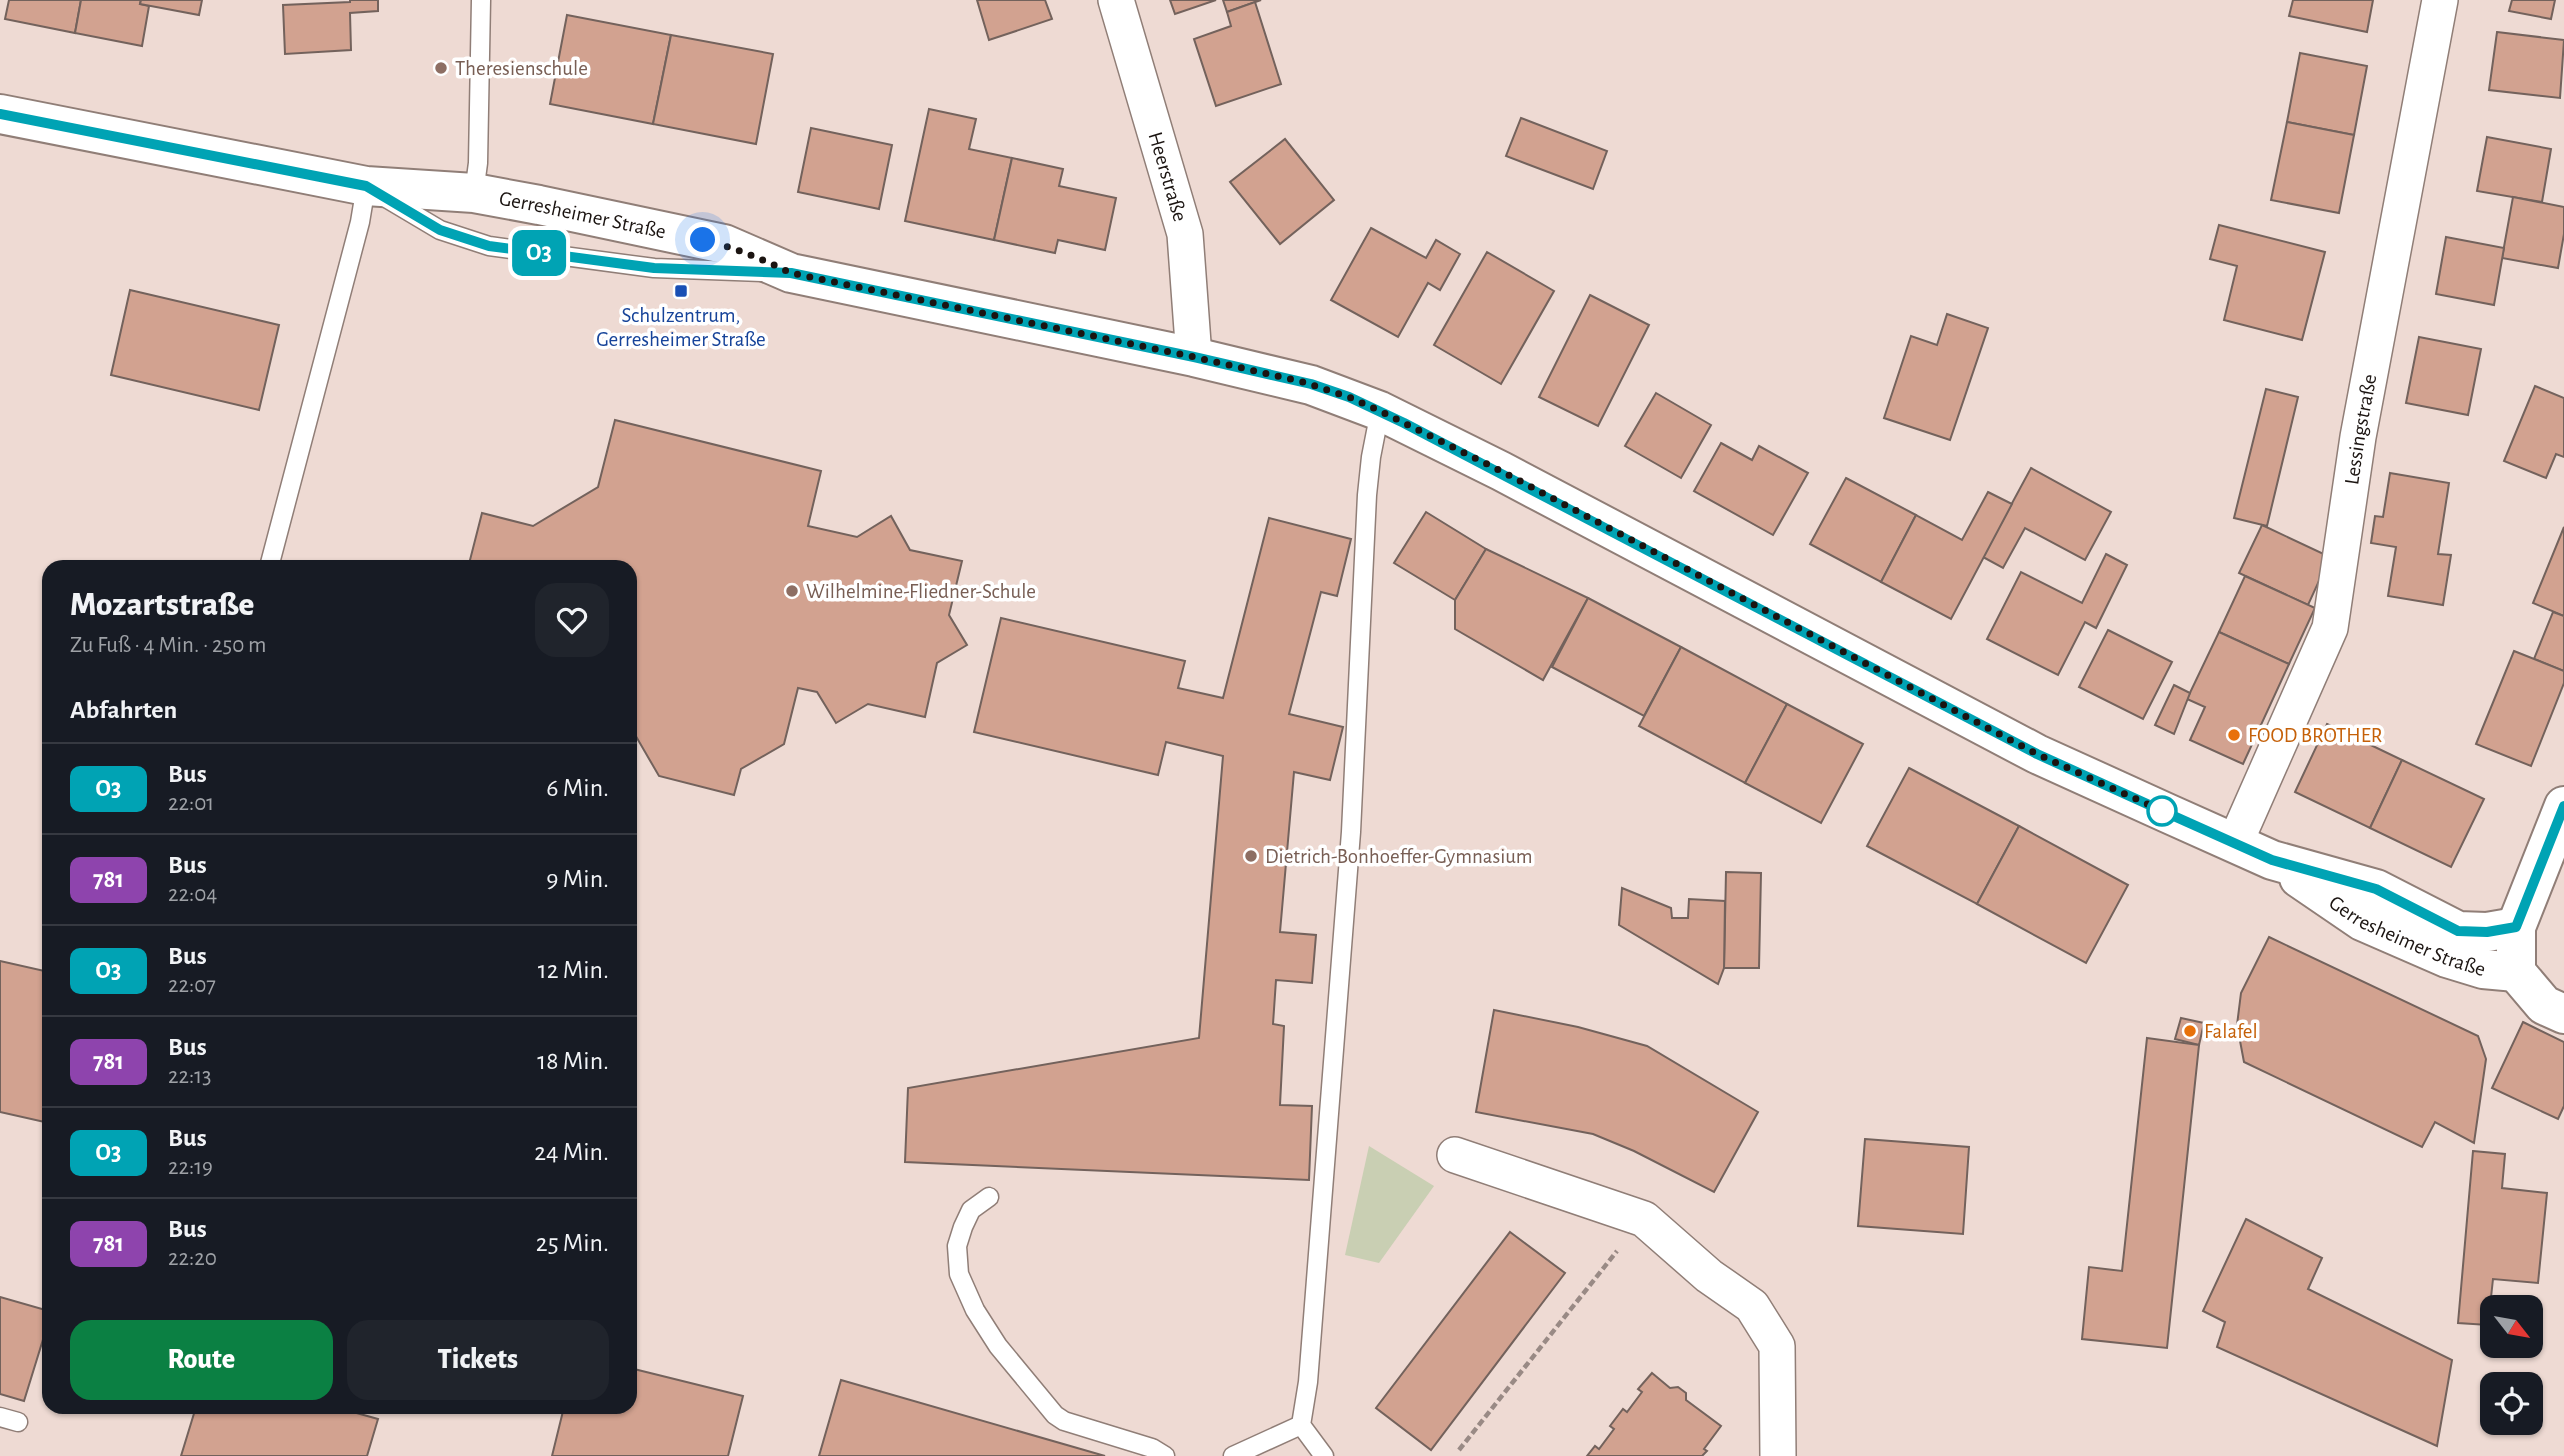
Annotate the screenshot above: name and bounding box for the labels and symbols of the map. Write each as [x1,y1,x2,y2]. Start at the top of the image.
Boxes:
place label: Theresienschule [455,58,588,79]
marker: Theresienschule [433,60,449,76]
street label: Heerstraße [1144,129,1191,224]
street label: Gerresheimer Straße [498,188,668,242]
your location [685,222,720,257]
line badge: O3 [508,230,570,276]
marker: Schulzentrum, Gerresheimer Straße [673,283,689,299]
place label: Schulzentrum, Gerresheimer Straße [596,305,766,350]
street label: Lessingstraße [2341,372,2381,486]
place label: Wilhelmine-Fliedner-Schule [806,581,1036,602]
marker: Wilhelmine-Fliedner-Schule [784,583,800,599]
place label: FOOD BROTHER [2248,725,2382,746]
marker: FOOD BROTHER [2226,727,2242,743]
unlabelled marker [2147,796,2177,826]
place label: Dietrich-Bonhoeffer-Gymnasium [1265,846,1533,867]
marker: Dietrich-Bonhoeffer-Gymnasium [1243,848,1259,864]
street label: Gerresheimer Straße [2325,892,2488,980]
place label: Falafel [2204,1021,2258,1042]
marker: Falafel [2182,1023,2198,1039]
north arrow [2480,1295,2543,1358]

